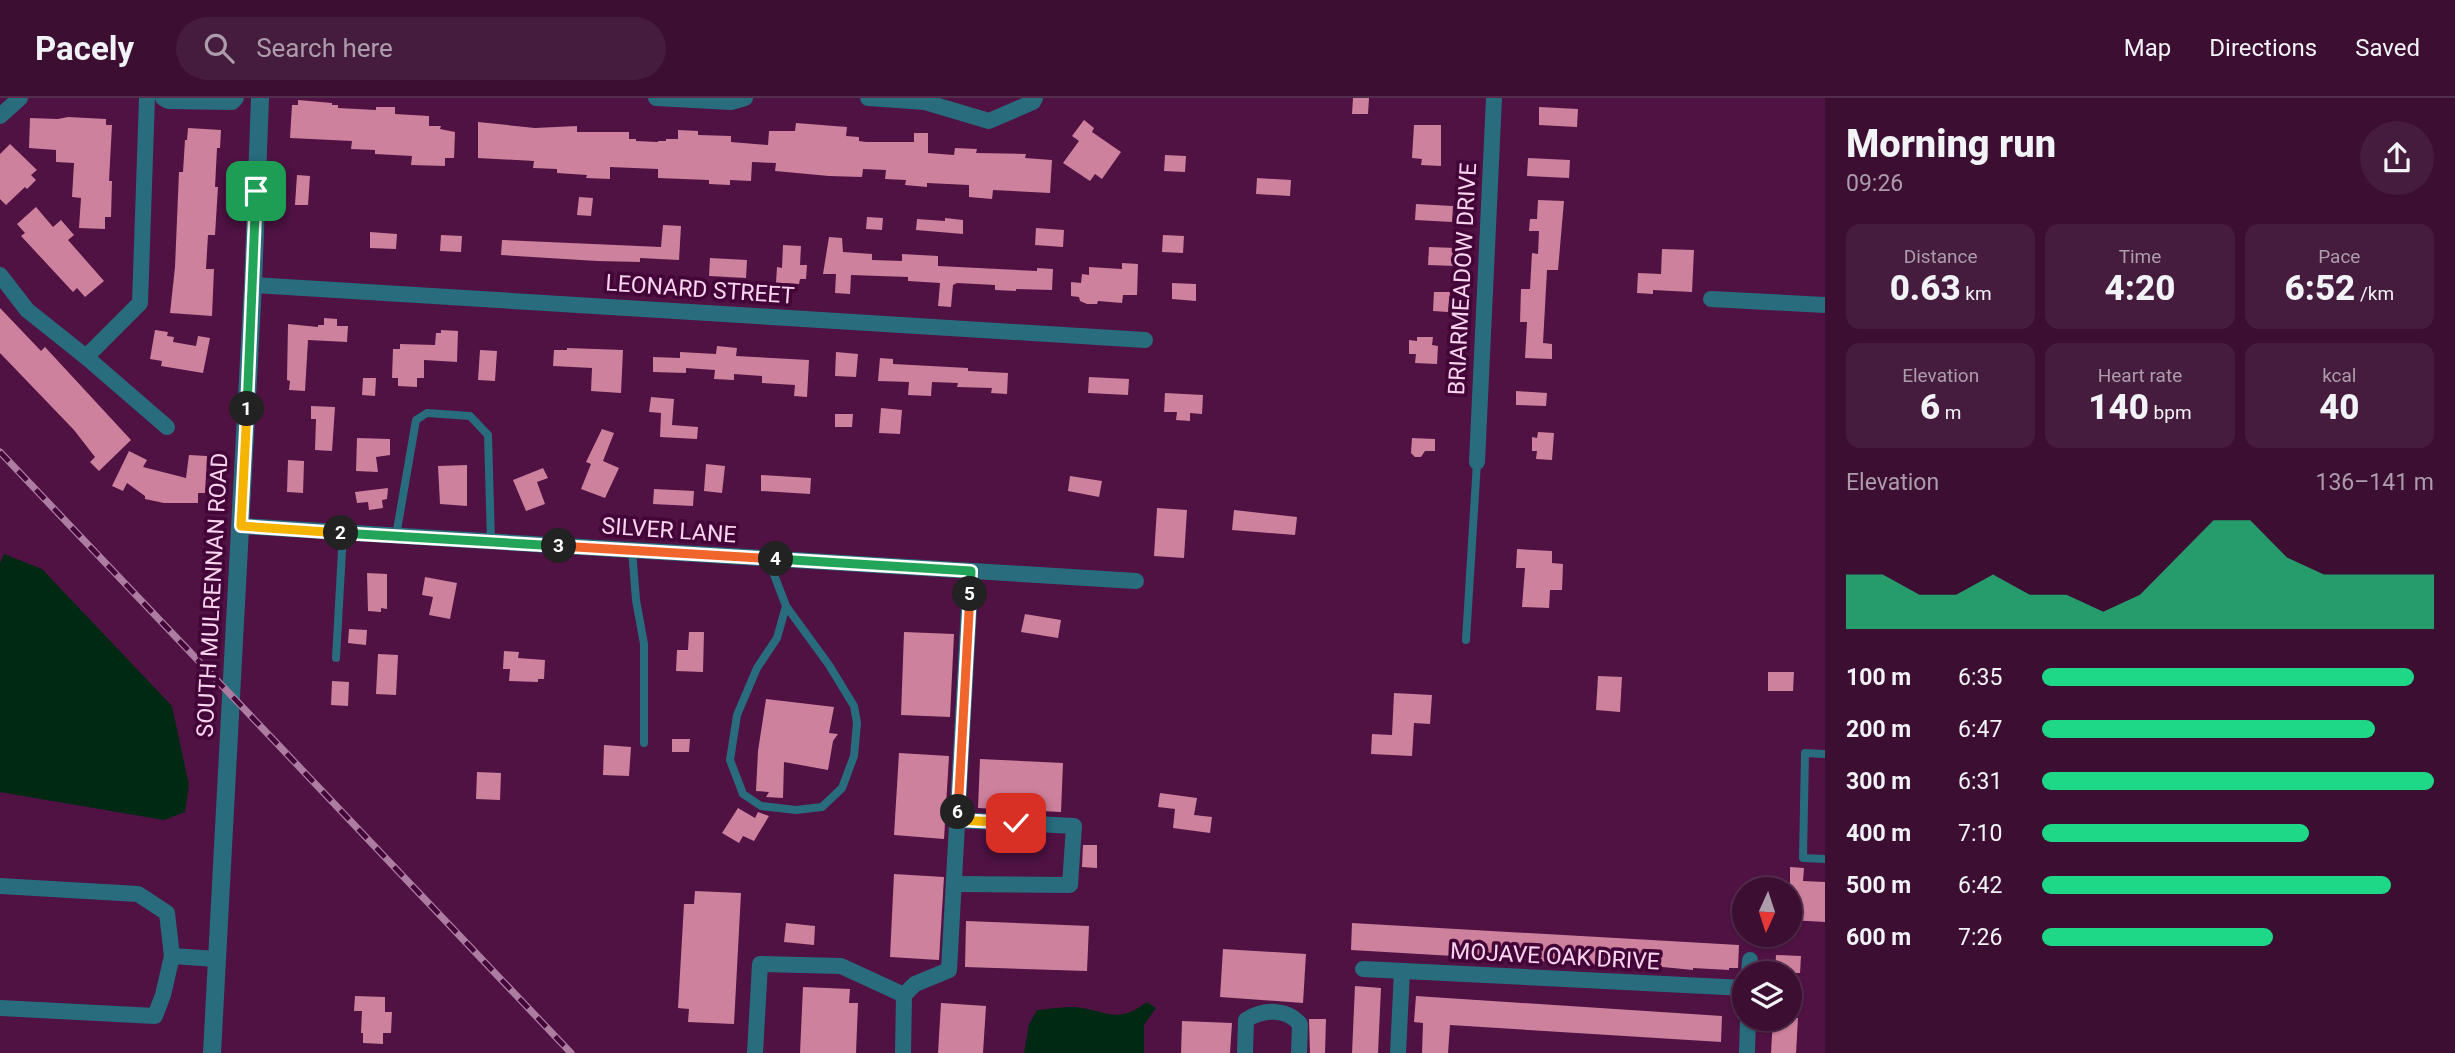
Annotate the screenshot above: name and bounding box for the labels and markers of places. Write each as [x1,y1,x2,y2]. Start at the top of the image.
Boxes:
pin [226,161,286,221]
pin: 1 [230,392,264,426]
pin: 2 [324,516,358,550]
pin: 3 [542,528,576,564]
pin: 4 [758,542,794,576]
pin: 5 [953,576,988,612]
pin [986,793,1046,853]
pin: 6 [940,794,976,830]

